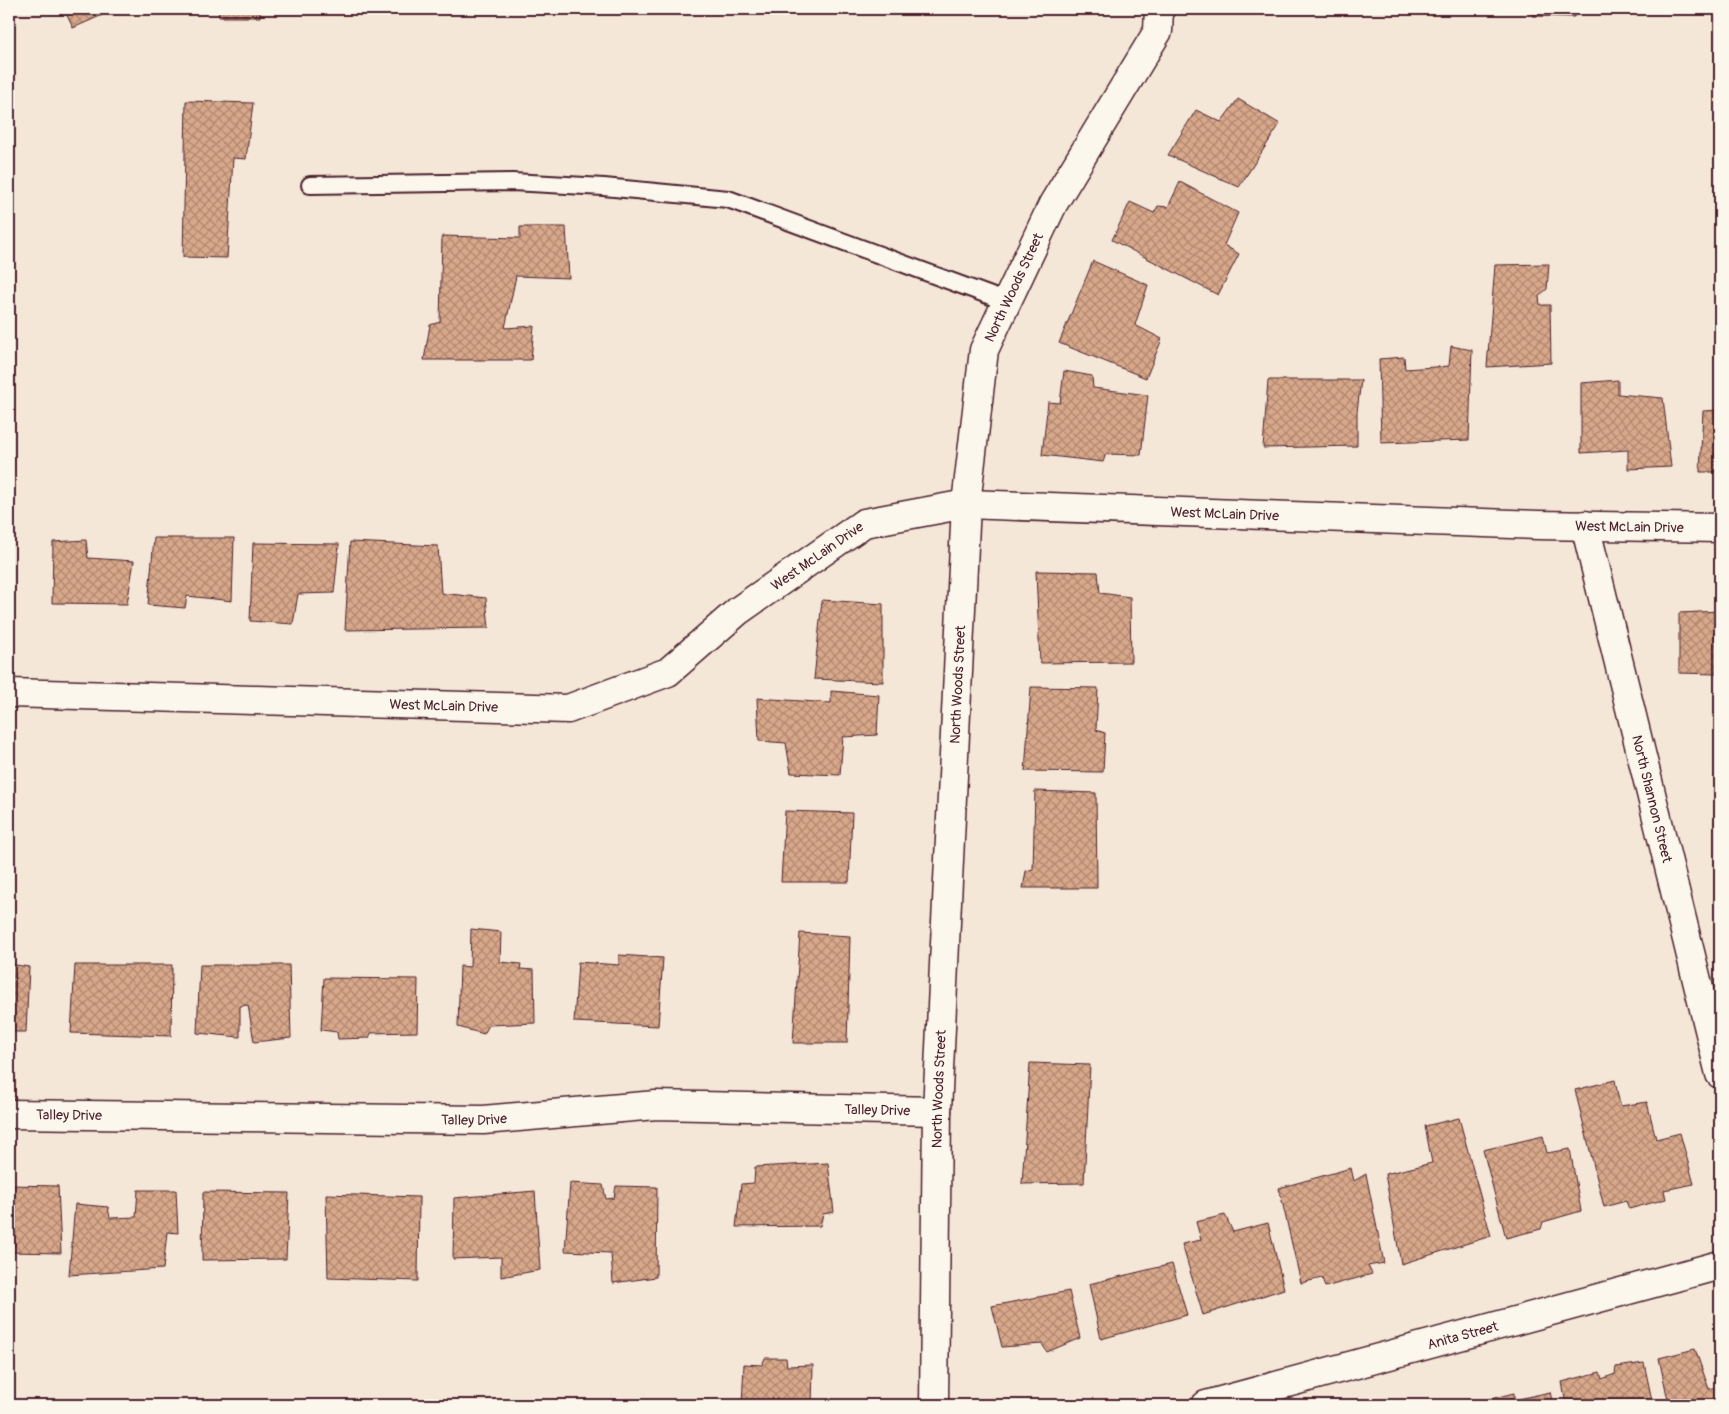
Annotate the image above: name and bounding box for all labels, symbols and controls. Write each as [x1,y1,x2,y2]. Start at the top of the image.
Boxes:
street label: North Woods Street [981,230,1047,345]
street label: West McLain Drive [1170,504,1279,524]
street label: West McLain Drive [768,518,867,594]
street label: West McLain Drive [1575,518,1684,536]
street label: North Woods Street [947,625,969,744]
street label: West McLain Drive [389,696,498,716]
street label: North Shannon Street [1628,733,1676,865]
street label: North Woods Street [929,1029,950,1148]
street label: Talley Drive [844,1101,911,1119]
street label: Talley Drive [36,1106,102,1124]
street label: Talley Drive [441,1110,508,1129]
street label: Anita Street [1425,1318,1500,1353]

